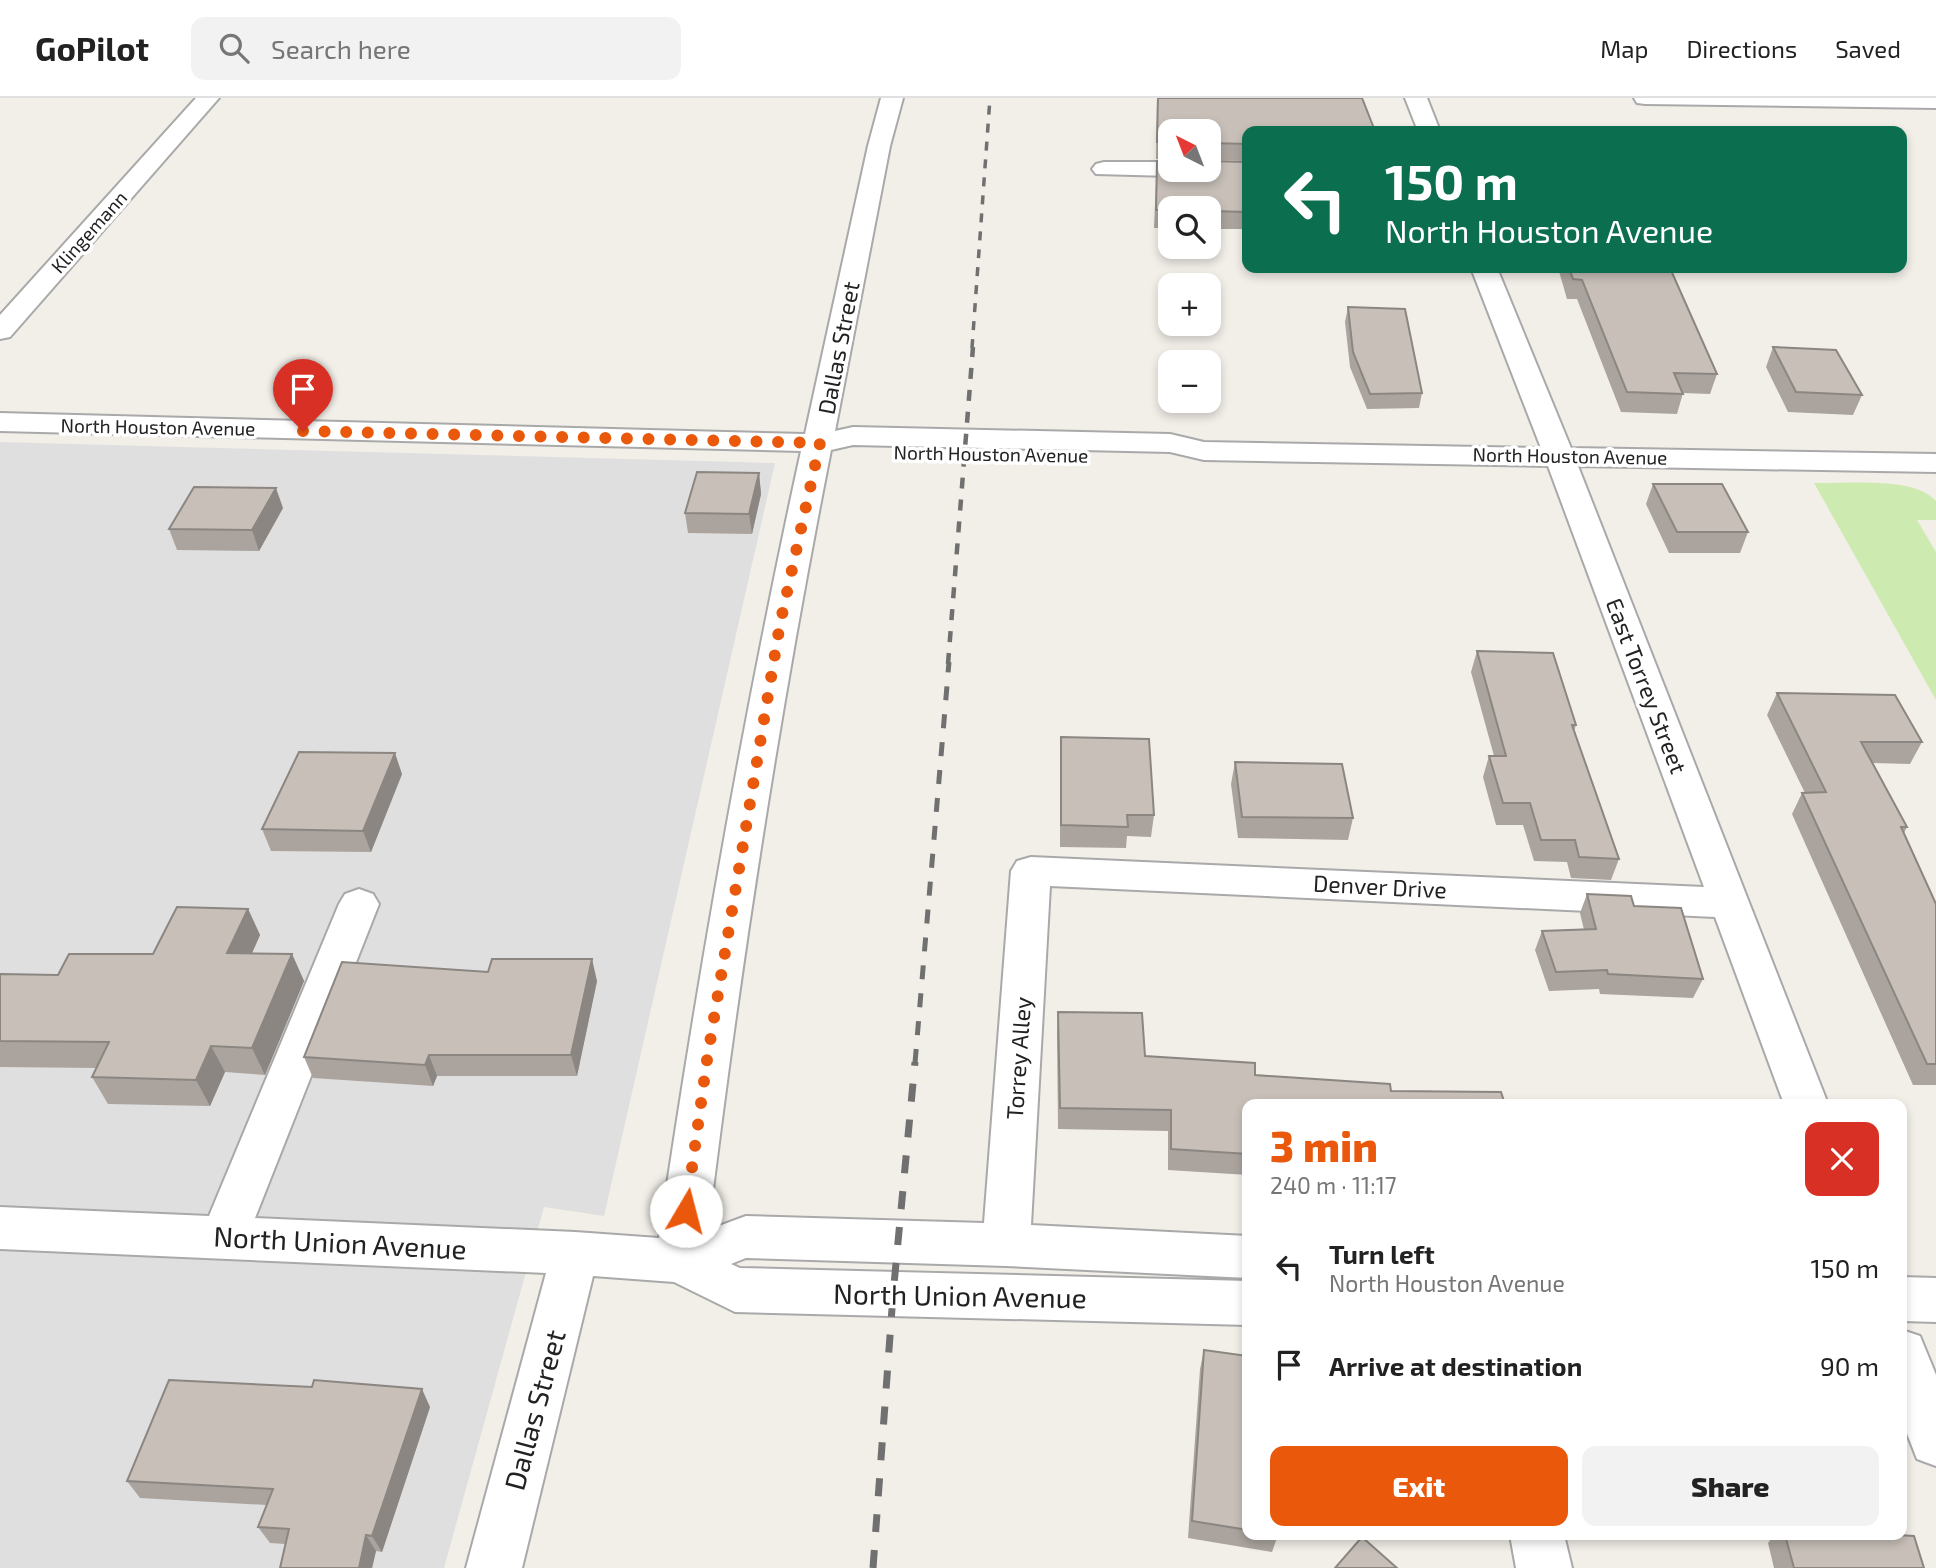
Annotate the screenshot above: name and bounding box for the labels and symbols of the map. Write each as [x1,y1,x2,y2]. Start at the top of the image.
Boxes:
north arrow [1158,119,1222,182]
street label: Klingemann [46,186,131,277]
street label: Dallas Street [811,279,865,417]
pin [273,359,333,431]
street label: North Houston Avenue [60,413,256,440]
street label: North Houston Avenue [893,440,1089,467]
street label: North Houston Avenue [1472,442,1668,469]
street label: East Torrey Street [1601,594,1693,777]
street label: Denver Drive [1312,869,1448,903]
street label: Torrey Alley [1000,996,1036,1120]
position arrow [649,1174,723,1248]
street label: North Union Avenue [213,1218,468,1266]
street label: North Union Avenue [833,1276,1087,1314]
street label: Dallas Street [496,1326,572,1493]

